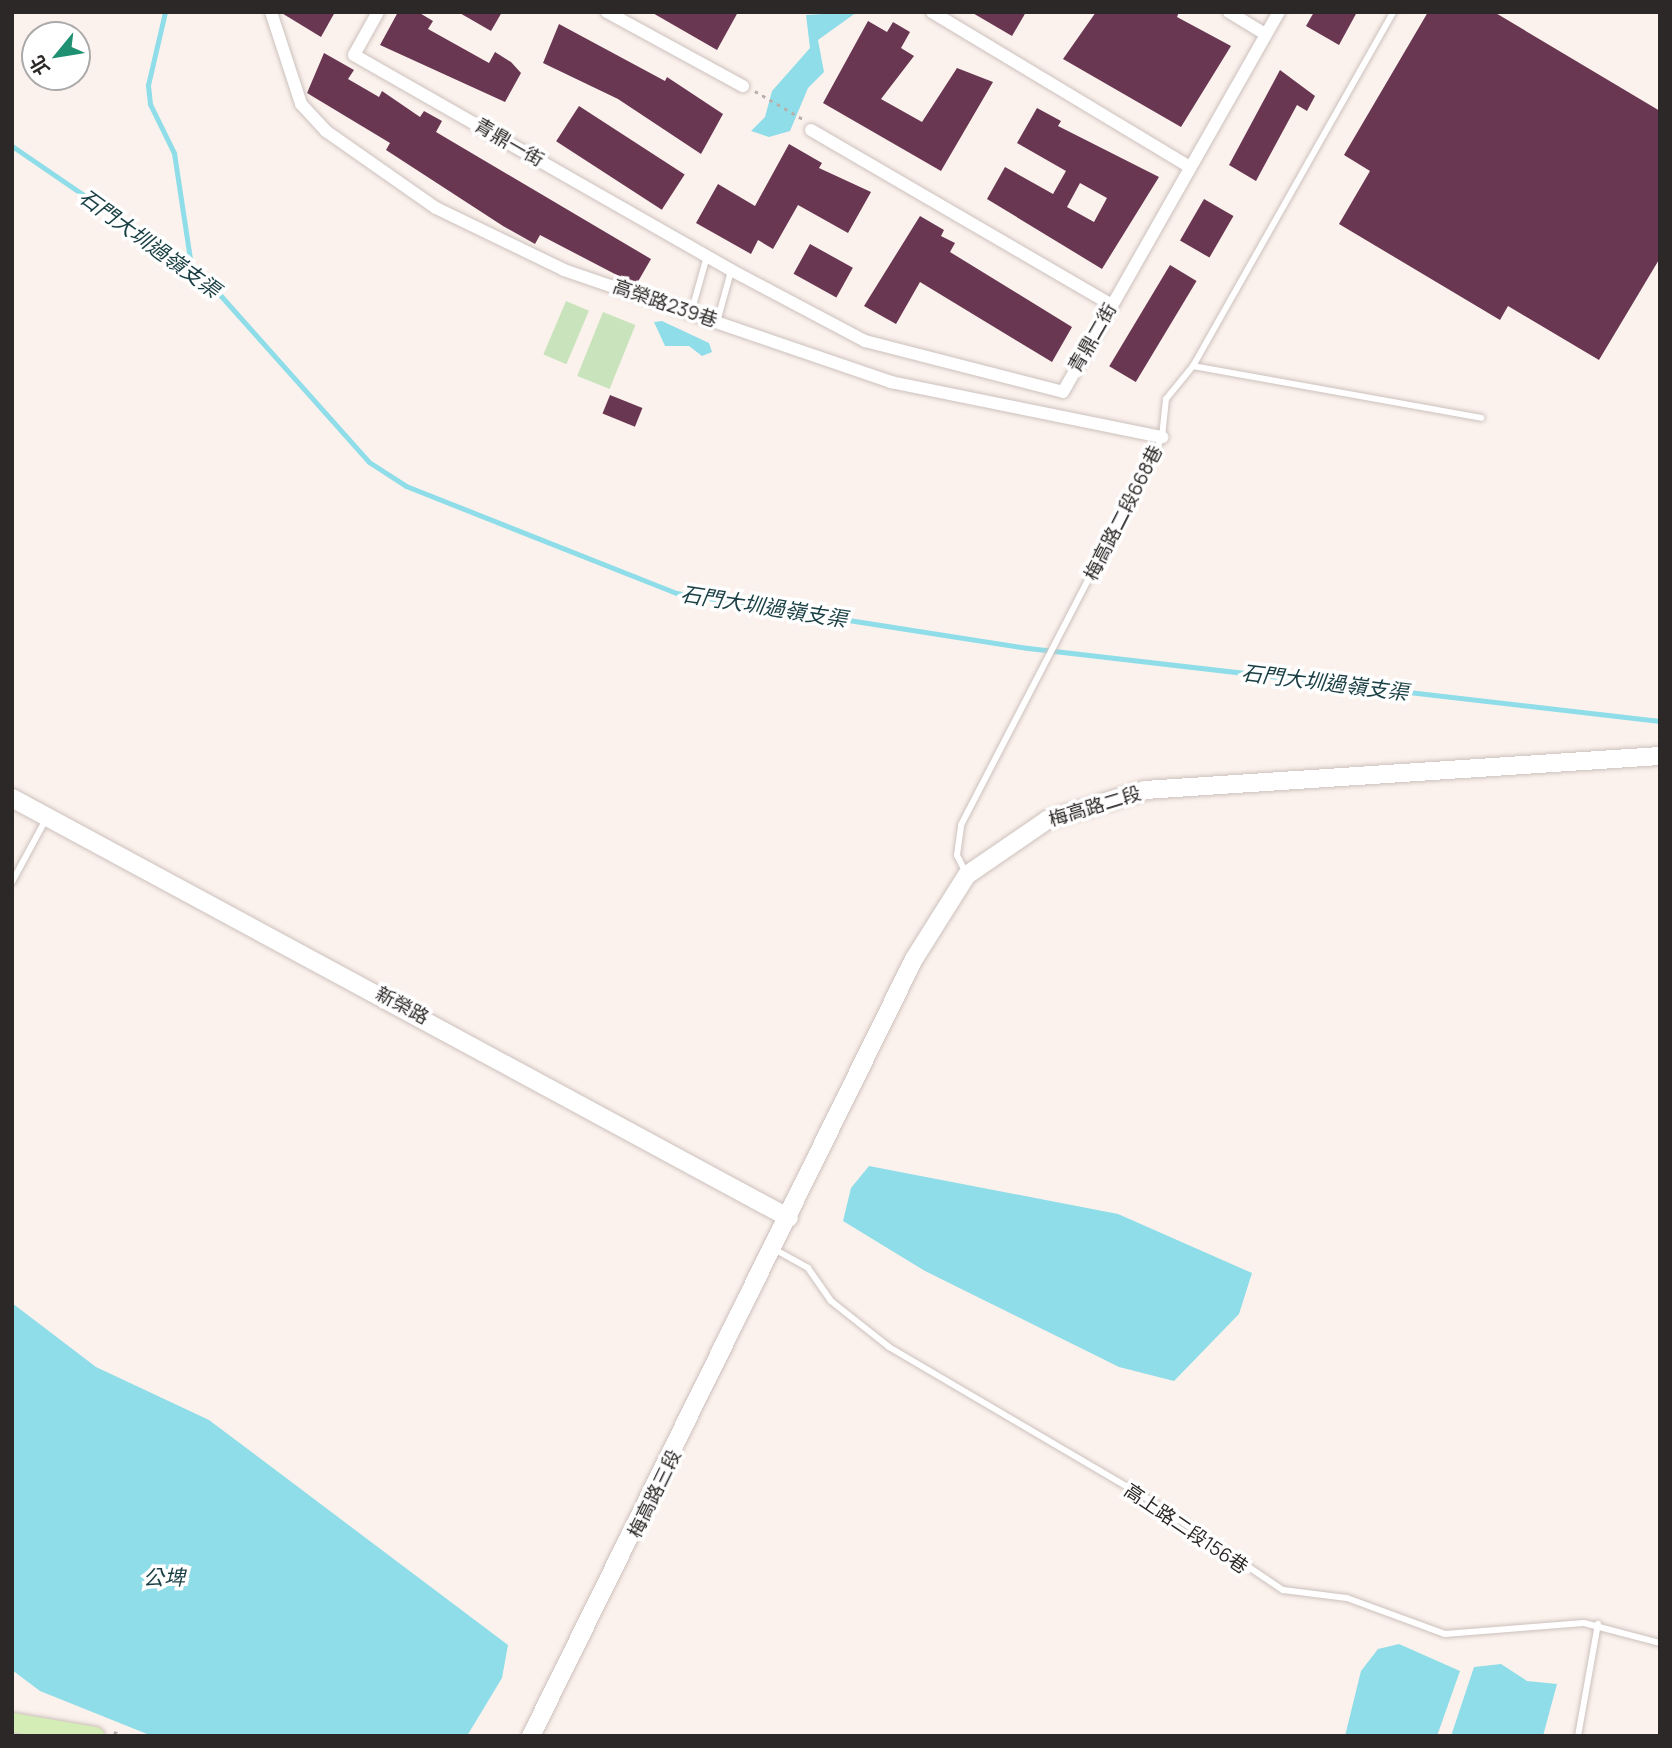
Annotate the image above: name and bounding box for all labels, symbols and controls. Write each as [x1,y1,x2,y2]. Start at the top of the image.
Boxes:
north arrow [21,21,91,91]
text: 北 [24,51,56,80]
street label: 青鼎一街 [470,114,548,172]
water label: 石門大圳過嶺支渠 [75,183,225,303]
street label: 高榮路239巷 [610,275,720,333]
street label: 青鼎二街 [1064,299,1122,377]
street label: 梅高路二段668巷 [1080,442,1168,584]
water label: 石門大圳過嶺支渠 [679,580,849,632]
water label: 石門大圳過嶺支渠 [1240,659,1410,705]
street label: 梅高路二段 [1046,782,1144,832]
street label: 新榮路 [371,983,433,1029]
street label: 梅高路三段 [624,1446,686,1542]
street label: 高上路二段156巷 [1120,1479,1252,1579]
water label: 公埤 [143,1564,185,1590]

